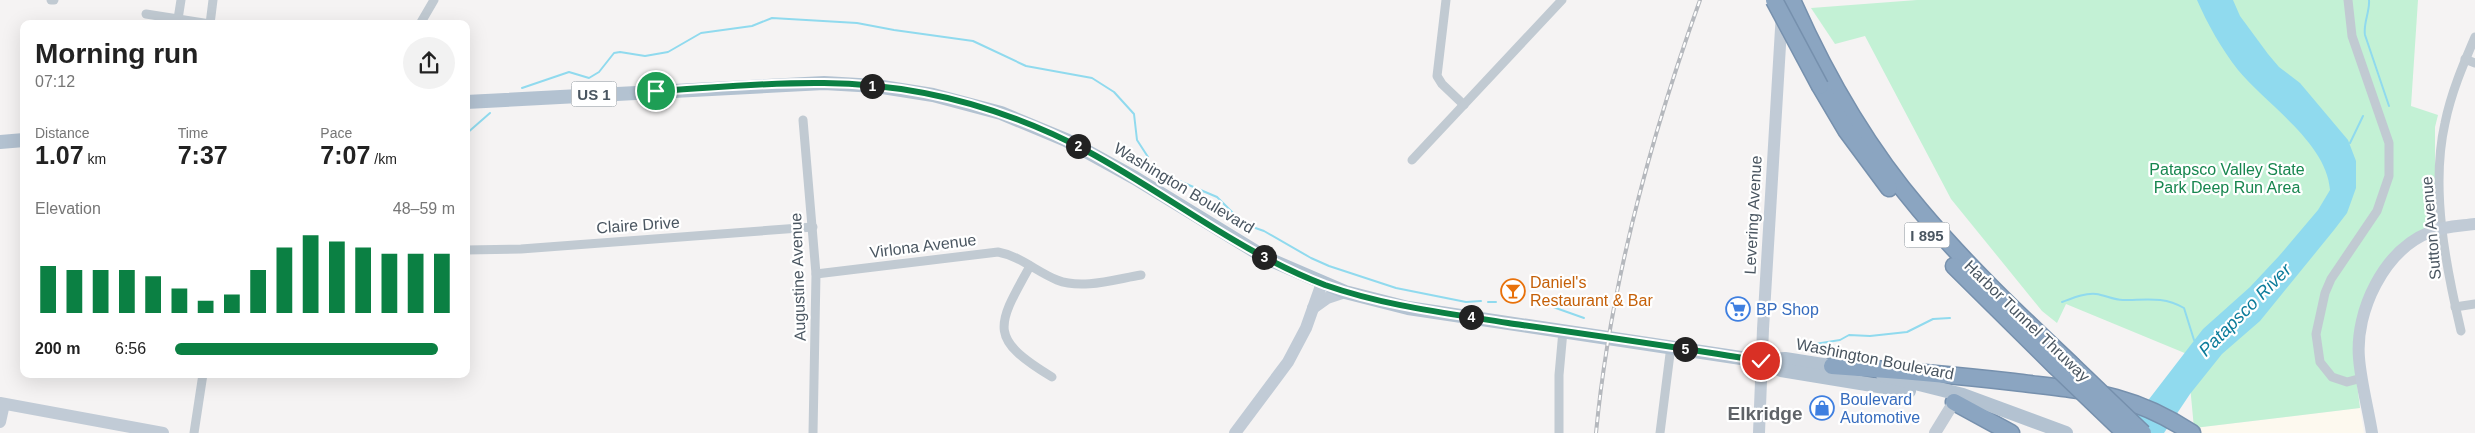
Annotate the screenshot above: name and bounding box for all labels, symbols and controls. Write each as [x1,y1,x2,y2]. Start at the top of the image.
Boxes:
button: share [403,37,455,89]
text: Morning run [35,38,198,69]
pin [635,70,677,112]
text: 07:12 [35,73,75,90]
pin: 1 [860,74,884,98]
icon: arrive [642,77,670,105]
text: 1 [869,78,876,94]
road number: US 1 [572,82,616,106]
text: Distance [35,125,89,141]
text: Time [178,125,208,141]
text: Pace [320,125,352,141]
pin: 2 [1066,134,1090,158]
text: 2 [1075,138,1082,154]
street label: Washington Boulevard [1111,139,1257,237]
text: 1.07 [35,141,84,169]
text: 7:37 [178,141,228,169]
text: 7:07 [320,141,370,169]
text: km [84,151,106,167]
text: /km [370,151,397,167]
street label: Levering Avenue [1741,155,1765,275]
park label: Patapsco Valley State Park Deep Run Area [2149,161,2305,196]
street label: Sutton Avenue [2418,175,2444,280]
text: Elevation [35,200,101,217]
text: 48–59 m [393,200,455,217]
street label: Augustine Avenue [787,212,809,342]
street label: Claire Drive [596,214,680,236]
road number: I 895 [1904,222,1950,248]
street label: Virlona Avenue [869,231,977,261]
pin: 3 [1252,244,1276,270]
text: 3 [1261,249,1268,265]
street label: Harbor Tunnel Thruway [1961,257,2093,385]
water label: Patapsco River [2195,259,2296,360]
place label: Daniel's Restaurant & Bar [1530,274,1653,309]
bar icon: Daniel's Restaurant & Bar [1500,278,1526,304]
supermarket icon: BP Shop [1725,296,1751,322]
place label: BP Shop [1756,301,1819,318]
pin: 4 [1458,304,1484,330]
text: 4 [1468,309,1475,325]
street label: Washington Boulevard [1795,335,1955,383]
pin: 5 [1672,336,1698,362]
text: 200 m [35,340,80,357]
text: 6:56 [115,340,146,357]
pin [1740,340,1782,382]
text: 5 [1682,341,1689,357]
icon: check [1747,347,1775,375]
place label: Boulevard Automotive [1840,391,1920,426]
shop icon: Boulevard Automotive [1809,395,1835,421]
district label: Elkridge [1728,403,1802,424]

